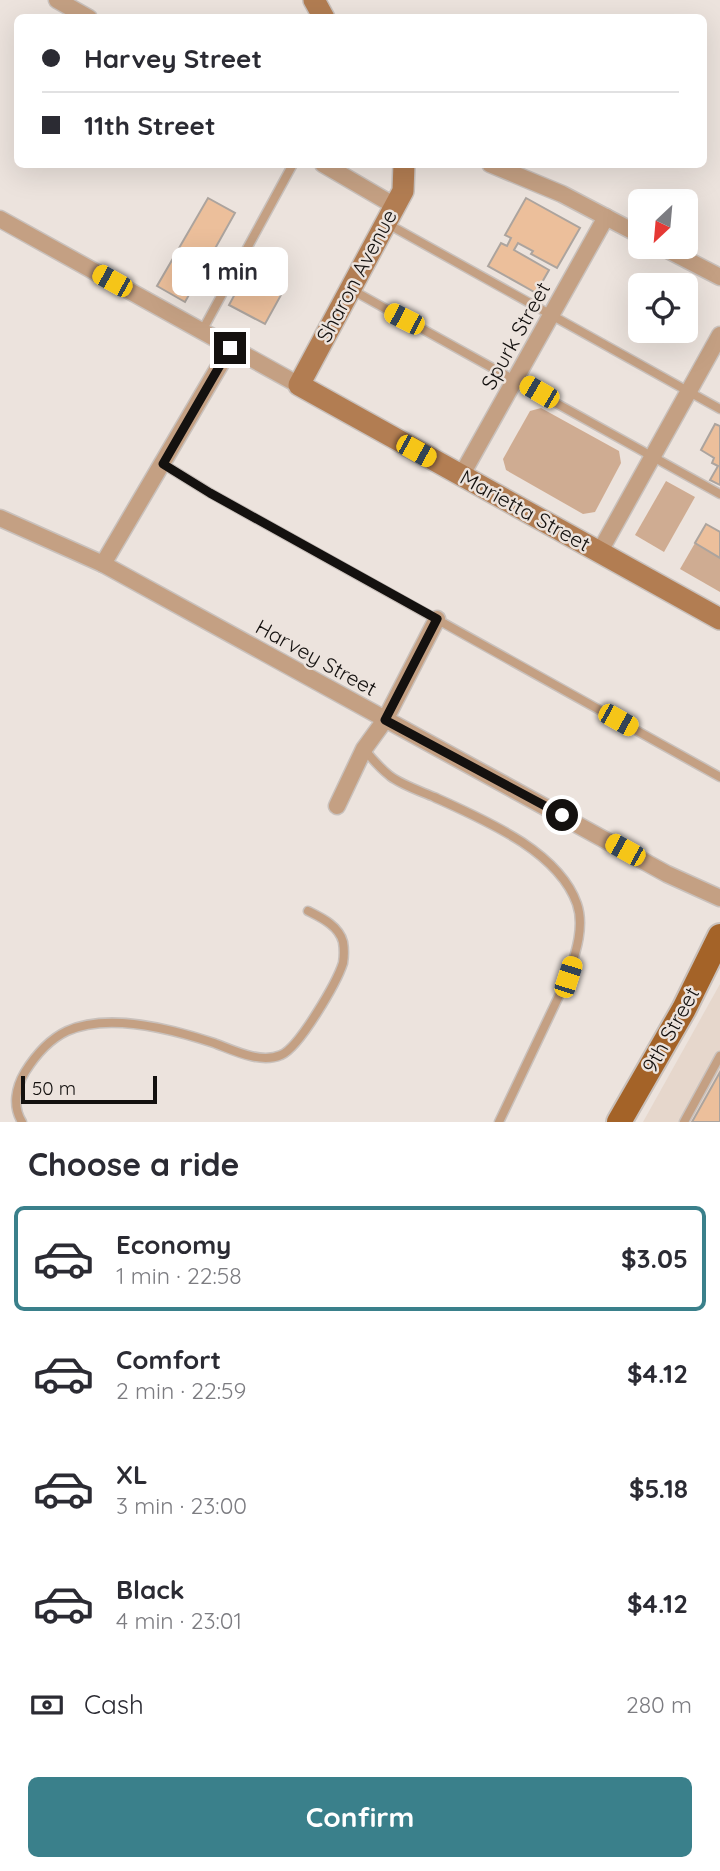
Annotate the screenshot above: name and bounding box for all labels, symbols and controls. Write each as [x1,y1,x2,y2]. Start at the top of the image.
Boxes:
text: Harvey Street [84,42,262,75]
text: 11th Street [84,109,216,142]
north arrow [628,189,698,259]
map controls [628,189,698,343]
street label: Sharon Avenue [310,205,402,346]
callout: 1 min [172,246,288,296]
text: 1 min [202,257,258,286]
car [89,262,136,300]
button: locate [628,273,698,343]
street label: Spurk Street [475,277,555,394]
car [381,300,428,338]
route end [214,332,246,364]
car [516,372,563,412]
car [393,432,440,470]
street label: Marietta Street [456,464,595,557]
street label: Harvey Street [251,613,382,701]
car [595,701,642,739]
route start [546,799,578,831]
car [602,831,649,869]
car [552,954,585,1000]
street label: 9th Street [636,982,704,1077]
scale bar [21,1073,158,1105]
text: 50 m [32,1076,76,1100]
text: Choose a ride [28,1144,240,1184]
icon: car [32,1227,95,1290]
text: Economy [116,1228,231,1261]
text: $3.05 [621,1242,688,1275]
text: 1 min · 22:58 [116,1261,242,1290]
icon: car [32,1342,95,1405]
text: Comfort [116,1343,221,1376]
text: $4.12 [627,1357,688,1390]
text: 2 min · 22:59 [116,1376,246,1405]
icon: car [32,1457,95,1520]
text: XL [116,1458,148,1491]
text: $5.18 [629,1472,688,1505]
text: 3 min · 23:00 [116,1491,247,1520]
icon: car [32,1572,95,1635]
text: Black [116,1573,185,1606]
text: $4.12 [627,1587,688,1620]
text: 4 min · 23:01 [116,1606,242,1635]
icon: cash [28,1686,66,1724]
text: Cash [84,1688,144,1721]
text: 280 m [626,1690,692,1719]
button: Confirm [28,1777,692,1857]

